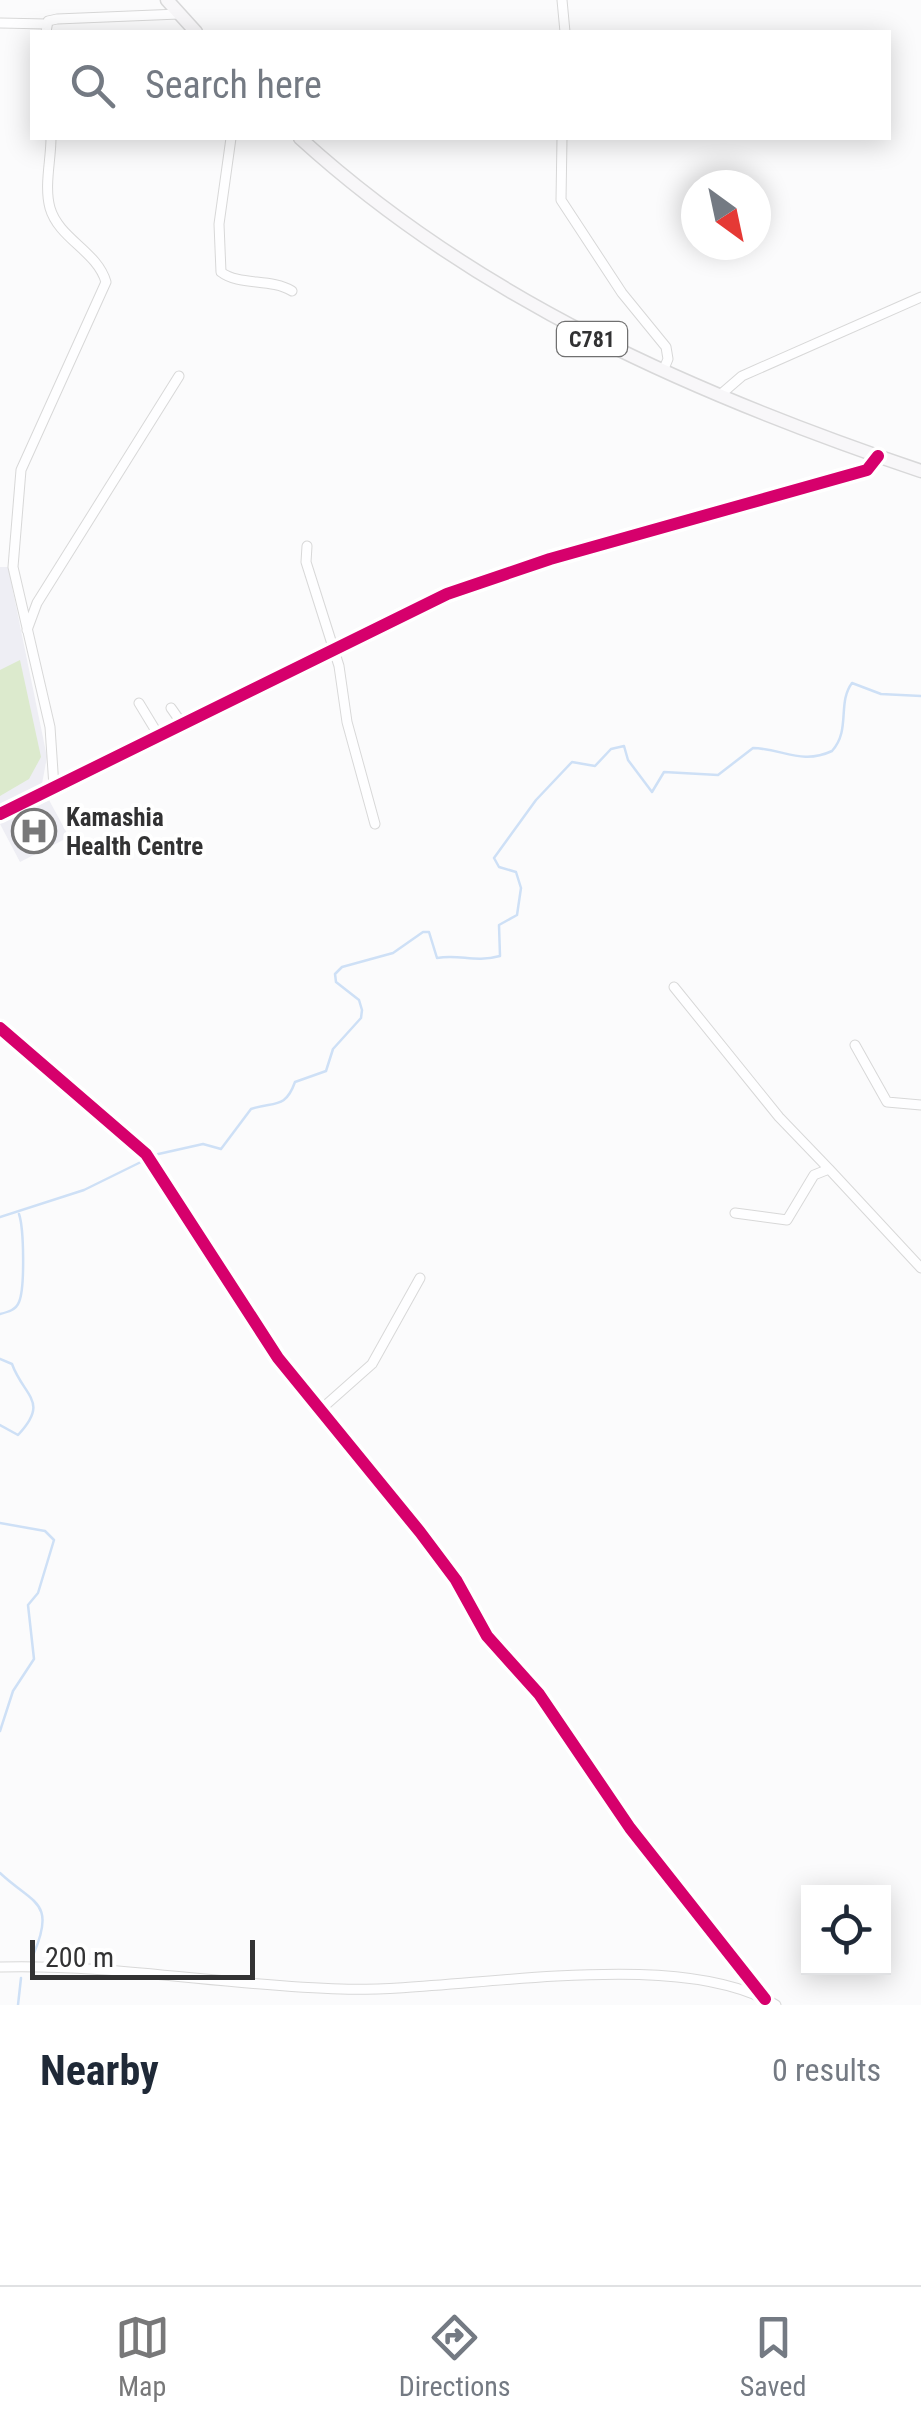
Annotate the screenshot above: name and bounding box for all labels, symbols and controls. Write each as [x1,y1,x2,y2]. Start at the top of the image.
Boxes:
search box [30,30,891,140]
icon: search [65,58,120,113]
text: Search here [145,63,322,107]
north arrow [681,170,771,260]
road number: C781 [557,322,627,356]
place label: Kamashia Health Centre [66,803,203,861]
hospital icon: Kamashia Health Centre [11,808,57,854]
map controls [801,1885,891,1975]
button: locate [801,1885,891,1975]
scale bar [30,1935,255,1980]
text: 200 m [45,1941,114,1974]
text: Nearby [40,2046,159,2095]
text: 0 results [772,2051,881,2089]
tab: Map [115,2310,170,2403]
tab: Directions [399,2310,511,2403]
tab: Saved [740,2310,806,2403]

